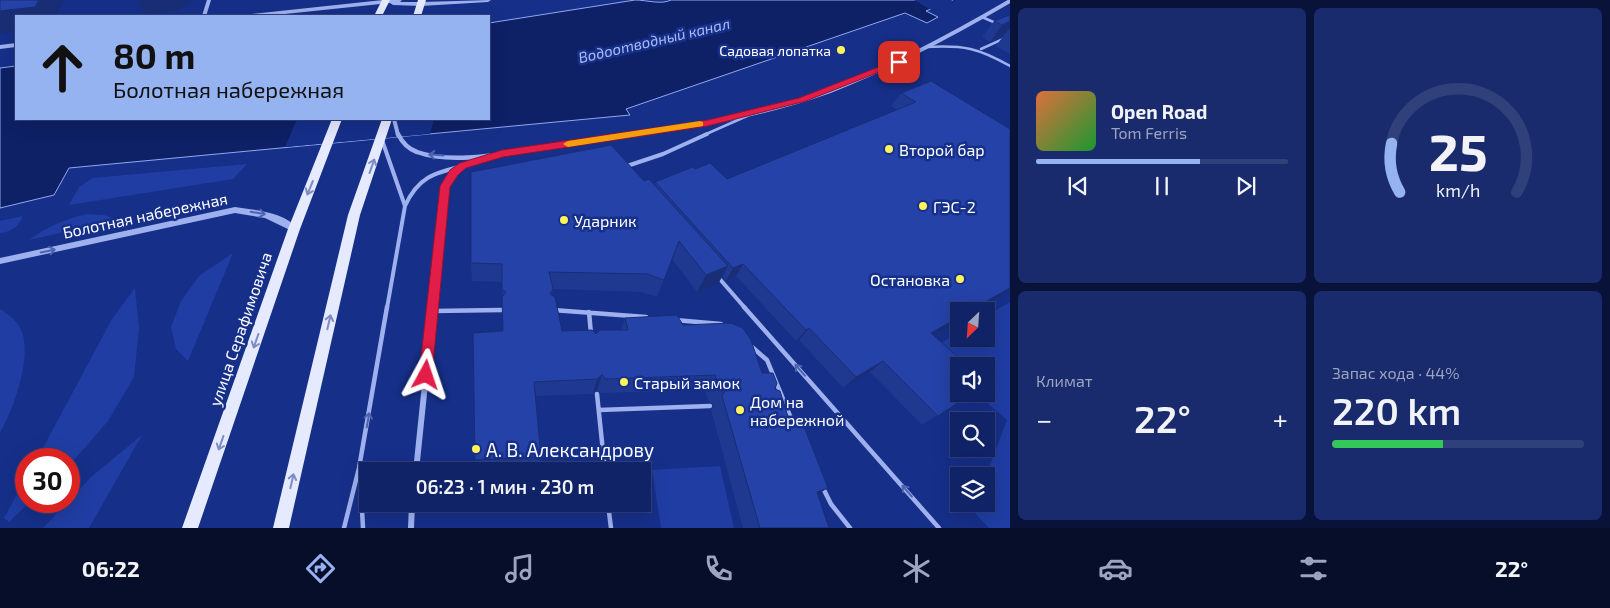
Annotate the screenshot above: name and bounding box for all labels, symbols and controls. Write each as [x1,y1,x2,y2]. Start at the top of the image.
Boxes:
water label: Водоотводный канал [576,14,732,66]
text: 80 m [113,34,195,76]
icon: ahead [30,35,95,100]
pin [878,41,920,83]
place label: Садовая лопатка [719,42,831,59]
marker: Садовая лопатка [835,44,847,56]
icon: arrive [885,48,913,76]
text: Болотная набережная [113,76,344,102]
text: Open Road [1111,100,1207,123]
text: 25 [1429,119,1487,181]
text: Tom Ferris [1111,123,1187,142]
place label: Второй бар [899,140,985,159]
marker: Второй бар [883,143,895,155]
one-way arrow [428,150,444,160]
one-way arrow [368,158,377,174]
icon: previous [1064,172,1092,200]
icon: pause [1148,172,1176,200]
icon: next [1232,172,1260,200]
text: km/h [1436,179,1480,201]
one-way arrow [305,180,314,195]
street label: Болотная набережная [61,188,229,242]
place label: ГЭС-2 [933,197,976,216]
marker: ГЭС-2 [917,200,929,212]
one-way arrow [250,208,266,218]
place label: Ударник [574,211,637,230]
marker: Ударник [558,214,570,226]
one-way arrow [39,246,55,255]
street label: улица Серафимовича [205,250,276,409]
place label: Остановка [870,270,950,289]
marker: Остановка [954,273,966,285]
north arrow [950,302,995,348]
map controls [950,302,995,512]
one-way arrow [325,315,334,331]
one-way arrow [250,333,260,349]
position arrow [399,348,451,400]
button: sound [950,357,995,402]
one-way arrow [794,363,805,376]
text: Запас хода · 44% [1332,363,1459,382]
text: Климат [1036,371,1093,390]
place label: Старый замок [634,373,740,392]
marker: Старый замок [618,376,630,388]
text: 220 km [1332,387,1461,433]
place label: Дом на набережной [750,392,844,429]
text: 22° [1134,395,1191,441]
text: − [1036,402,1052,436]
text: + [1273,402,1288,436]
marker: Дом на набережной [734,404,746,416]
one-way arrow [363,412,373,428]
button: search [950,412,995,457]
one-way arrow [216,434,225,450]
place label: А. В. Александрову [486,438,654,462]
marker: А. В. Александрову [470,443,482,455]
speed limit sign: 30 [15,448,80,513]
button: layers [950,467,995,512]
one-way arrow [288,473,297,489]
text: 06:23 · 1 мин · 230 m [416,475,594,498]
one-way arrow [901,485,913,498]
icon: directions [303,551,338,586]
icon: music [502,551,537,586]
icon: phone [701,551,736,586]
icon: climate [899,551,934,586]
icon: car [1098,551,1133,586]
icon: filters [1296,551,1331,586]
text: 06:22 [82,555,140,581]
text: 22° [1495,555,1528,581]

